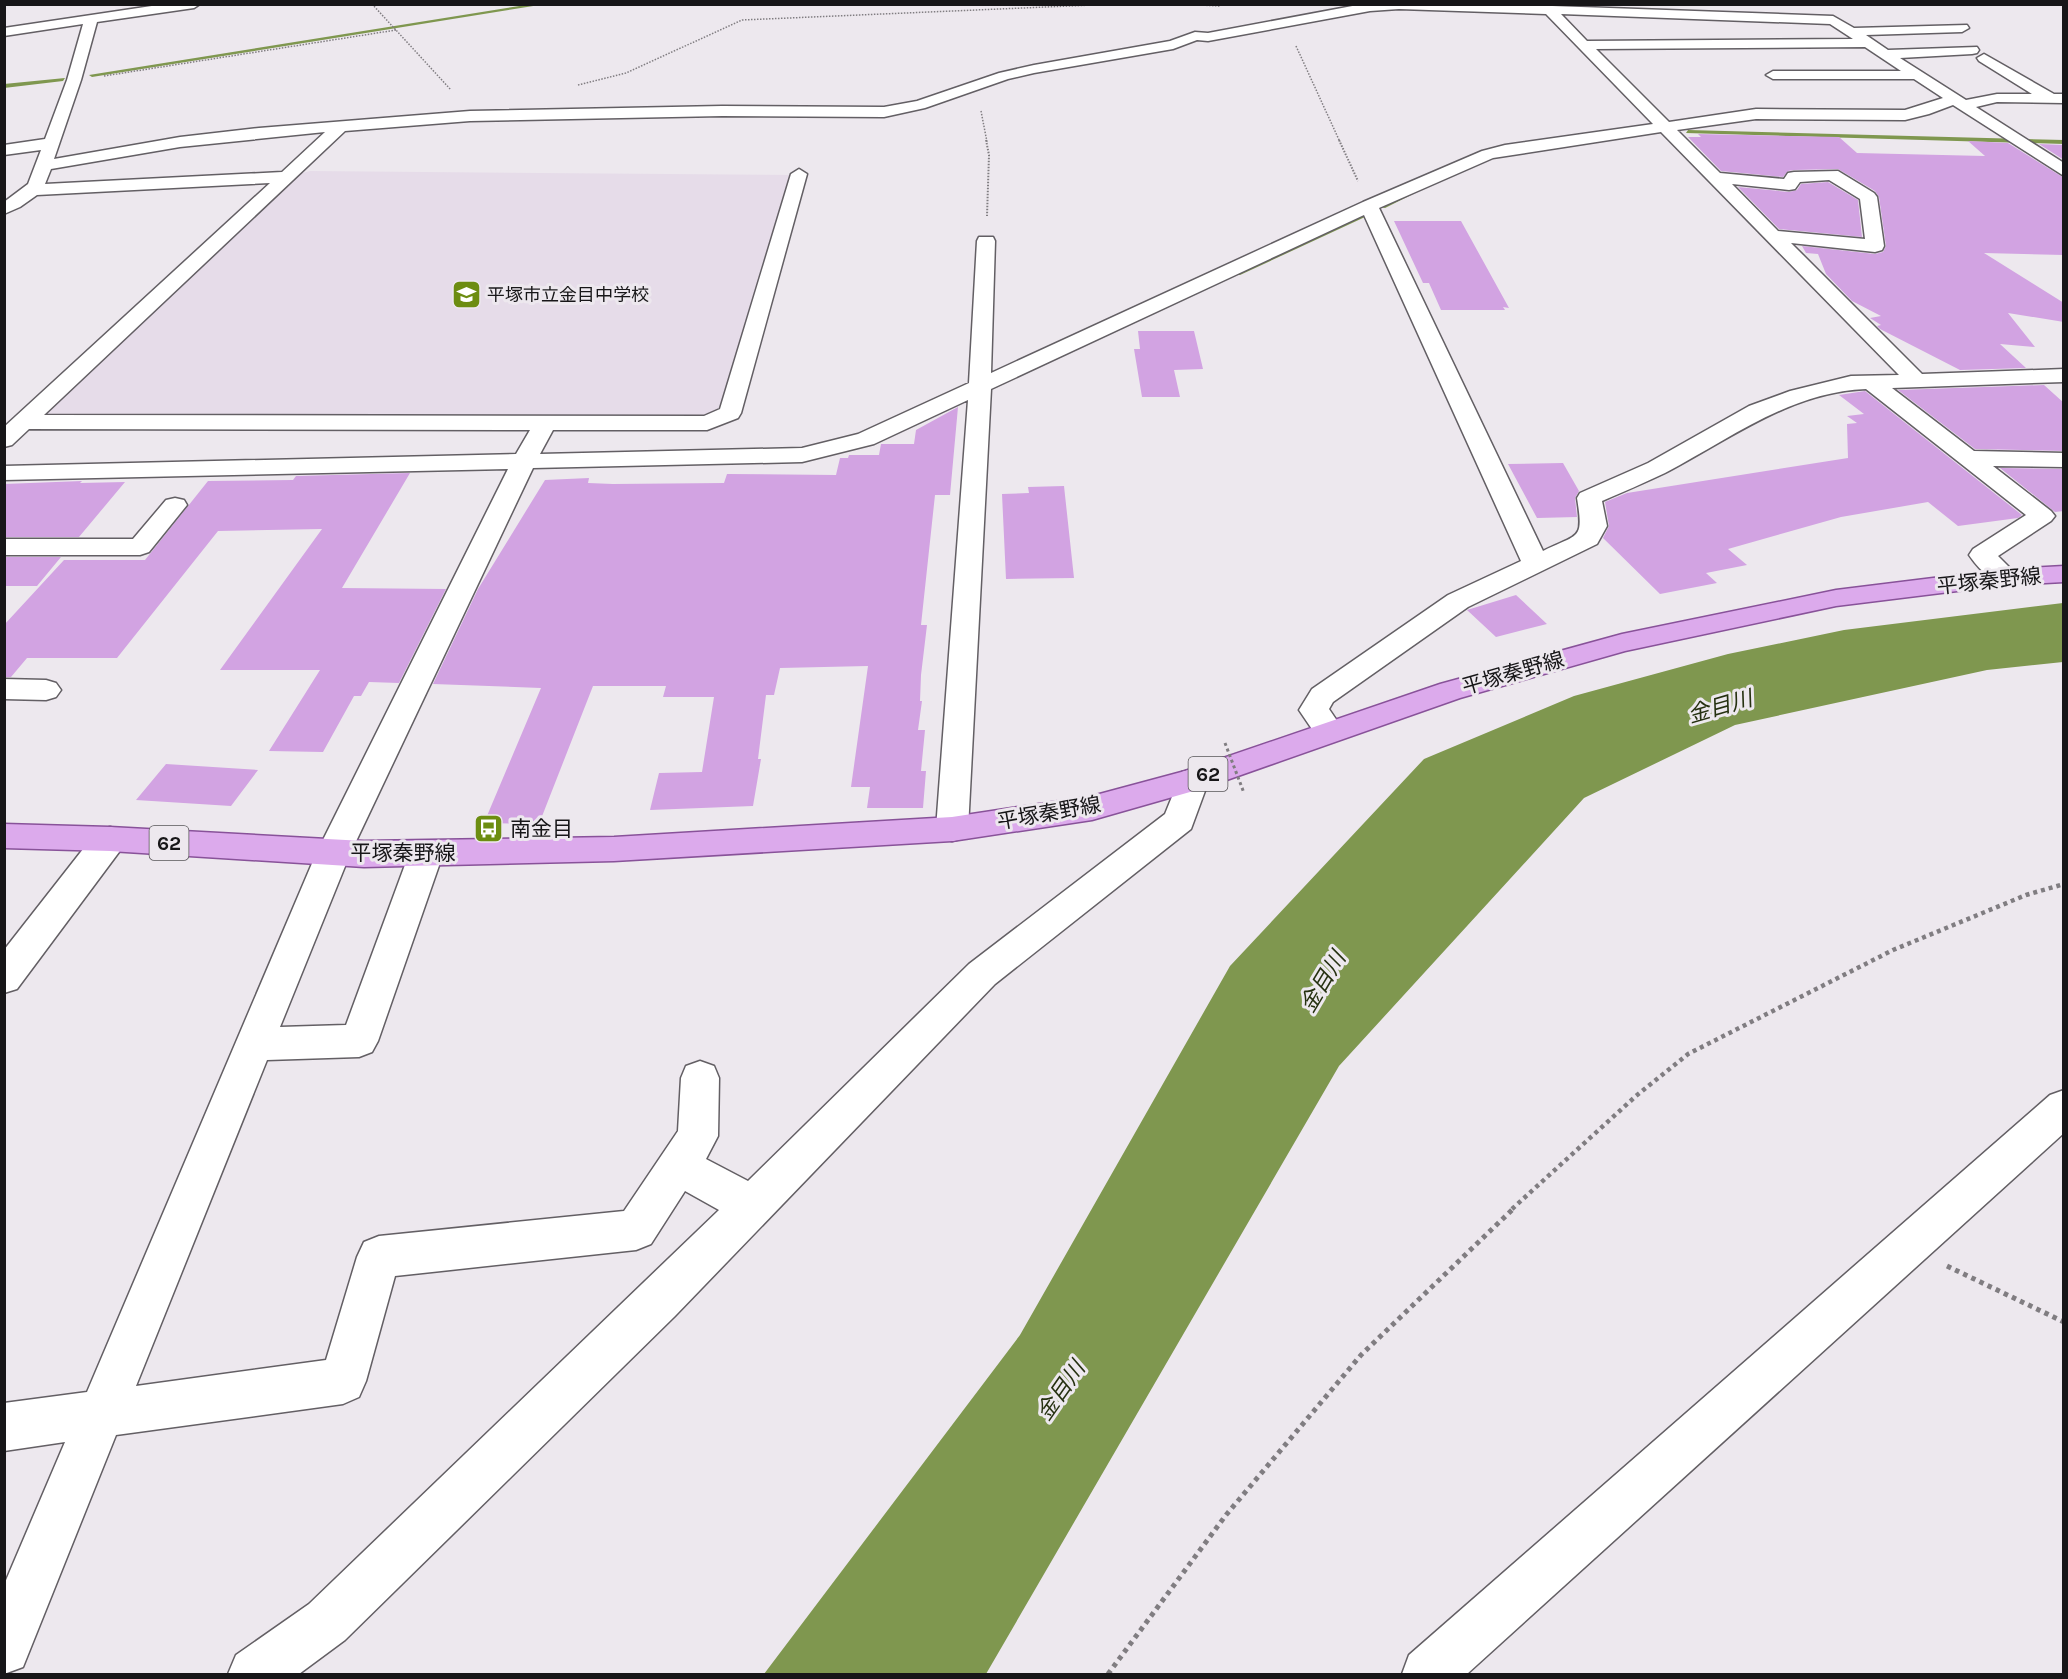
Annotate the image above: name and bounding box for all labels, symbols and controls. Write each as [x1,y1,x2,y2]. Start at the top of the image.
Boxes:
school or university icon: 平塚市立金目中学校 [450,279,482,311]
place label: 平塚市立金目中学校 [487,284,649,306]
street label: 平塚秦野線 [1936,564,2042,598]
street label: 平塚秦野線 [1459,647,1567,699]
water label: 金目川 [1685,685,1757,729]
road number: 62 [1188,757,1228,791]
street label: 平塚秦野線 [995,792,1103,834]
bus stop icon: 南金目 [473,813,505,845]
place label: 南金目 [510,817,573,841]
road number: 62 [150,826,188,860]
street label: 平塚秦野線 [351,841,456,865]
water label: 金目川 [1295,945,1352,1017]
water label: 金目川 [1031,1355,1092,1425]

